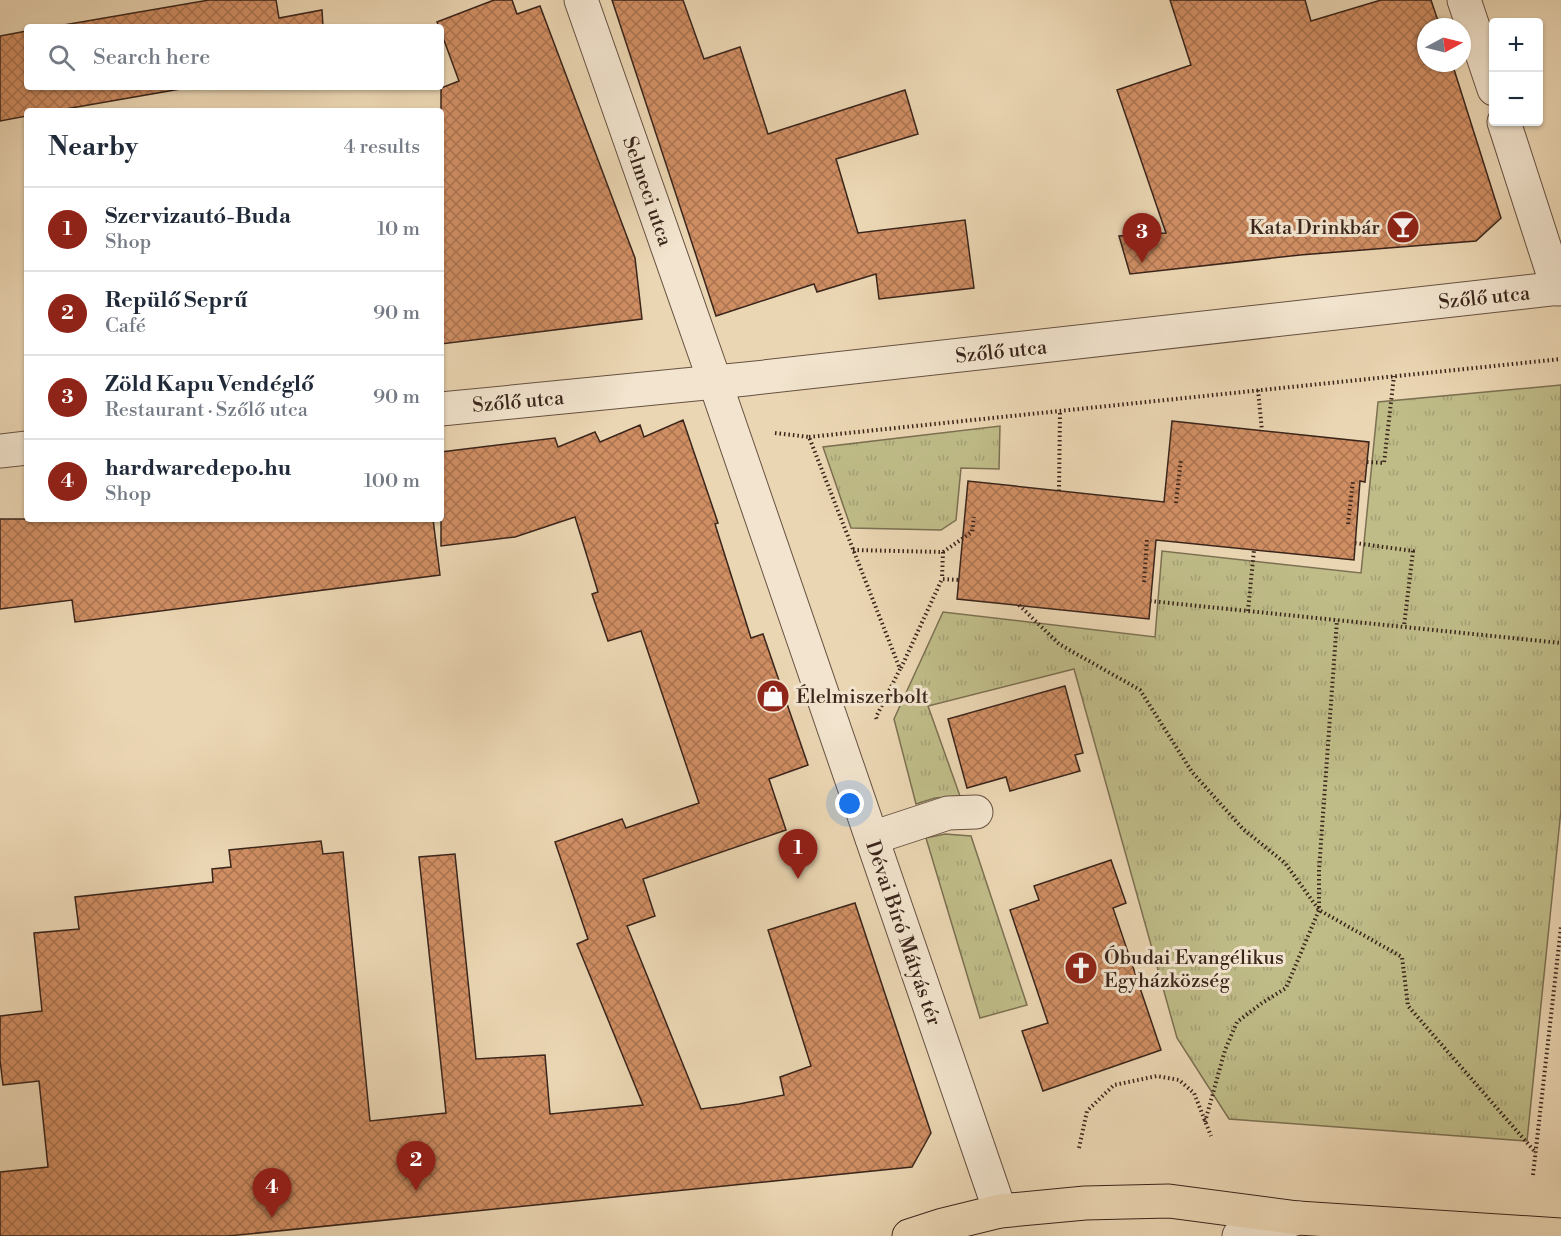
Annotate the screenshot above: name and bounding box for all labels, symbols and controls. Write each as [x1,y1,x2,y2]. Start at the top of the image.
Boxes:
north arrow [1417,18,1471,72]
map controls [1489,18,1543,126]
button: + [1489,18,1543,72]
search box [24,24,444,90]
icon: search [45,41,78,74]
text: Search here [93,44,210,71]
button: − [1489,72,1543,126]
text: Nearby [48,131,138,163]
street label: Selmeci utca [616,133,677,250]
text: 4 results [343,135,420,160]
text: Szervizautó-Buda [105,203,291,230]
bar icon: Kata Drinkbár [1385,209,1421,245]
pin: 3 [1122,214,1162,263]
place label: Kata Drinkbár [1249,216,1380,241]
text: 1 [63,217,72,242]
text: 10 m [377,217,420,242]
text: Shop [105,230,151,255]
street label: Szőlő utca [1437,281,1532,316]
text: Repülő Seprű [105,287,247,314]
text: 2 [61,301,74,326]
text: 90 m [373,301,420,326]
text: Café [105,314,146,339]
street label: Szőlő utca [954,335,1049,370]
text: Zöld Kapu Vendéglő [105,371,314,398]
text: 3 [61,385,74,410]
text: 90 m [373,385,420,410]
street label: Szőlő utca [471,386,566,419]
text: Restaurant · Szőlő utca [105,398,308,423]
text: hardwaredepo.hu [105,455,291,482]
text: 4 [61,469,74,494]
text: 100 m [364,469,420,494]
text: Shop [105,482,151,507]
shop icon: Élelmiszerbolt [755,678,791,714]
place label: Élelmiszerbolt [796,684,928,710]
your location [835,789,864,818]
pin: 1 [778,830,818,879]
street label: Dévai Bíró Mátyás tér [859,838,946,1030]
place label: Óbudai Evangélikus Egyházközség [1104,945,1284,994]
church icon: Óbudai Evangélikus Egyházközség [1063,950,1099,986]
pin: 2 [396,1142,436,1191]
pin: 4 [252,1168,292,1218]

